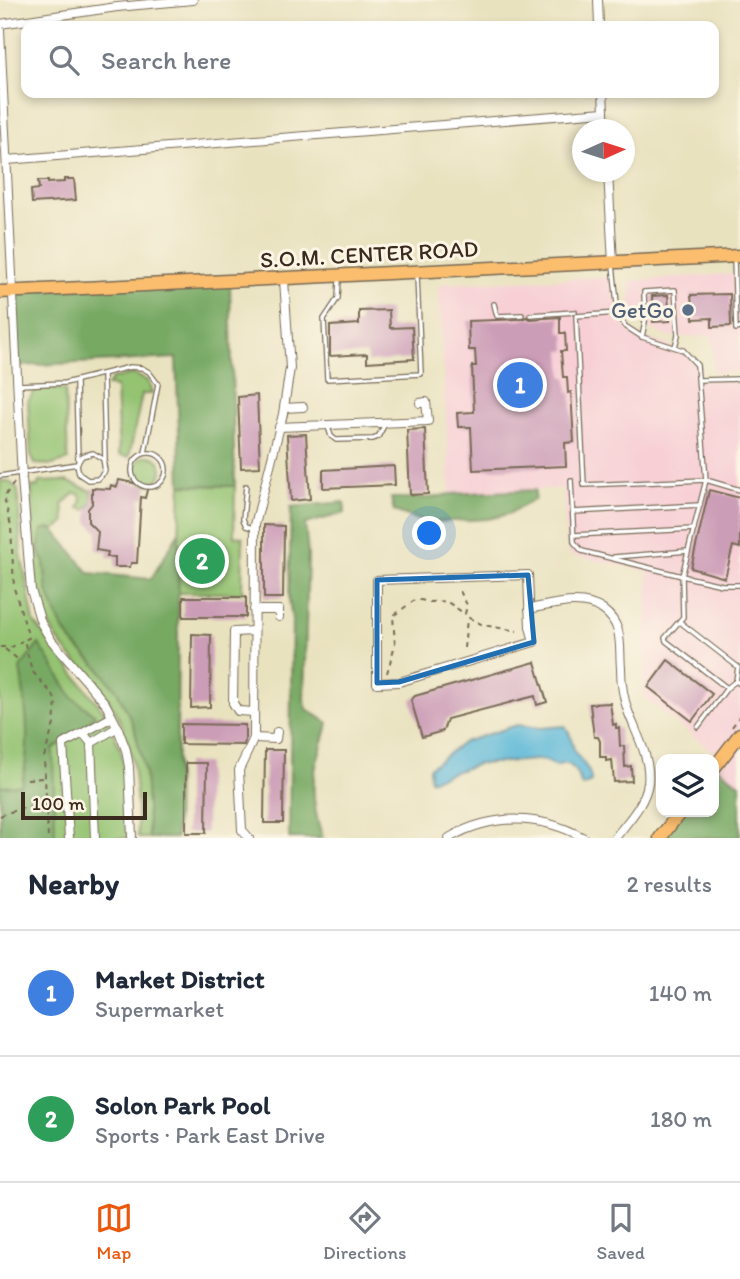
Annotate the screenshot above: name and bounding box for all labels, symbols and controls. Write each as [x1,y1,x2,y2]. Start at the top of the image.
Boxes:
search box [21,21,719,98]
icon: search [45,41,83,79]
text: Search here [101,44,231,76]
north arrow [572,119,635,182]
street label: S.O.M. CENTER ROAD [259,234,479,274]
place label: GetGo [611,296,674,324]
marker: GetGo [680,302,696,318]
pin: 1 [497,359,543,411]
your location [412,516,446,550]
pin: 2 [179,535,225,587]
map controls [656,754,719,817]
button: layers [656,754,719,817]
scale bar [21,789,147,821]
text: 100 m [32,792,84,815]
text: Nearby [28,865,119,902]
text: 2 results [626,870,712,898]
text: Market District [95,963,265,995]
text: 1 [46,979,56,1007]
text: 140 m [649,979,712,1007]
text: Supermarket [95,995,224,1023]
text: Solon Park Pool [95,1089,270,1121]
text: 2 [45,1105,57,1133]
text: 180 m [650,1105,712,1133]
text: Sports · Park East Drive [95,1121,325,1149]
tab: Map [95,1199,133,1264]
tab: Directions [323,1199,407,1264]
tab: Saved [597,1199,645,1264]

